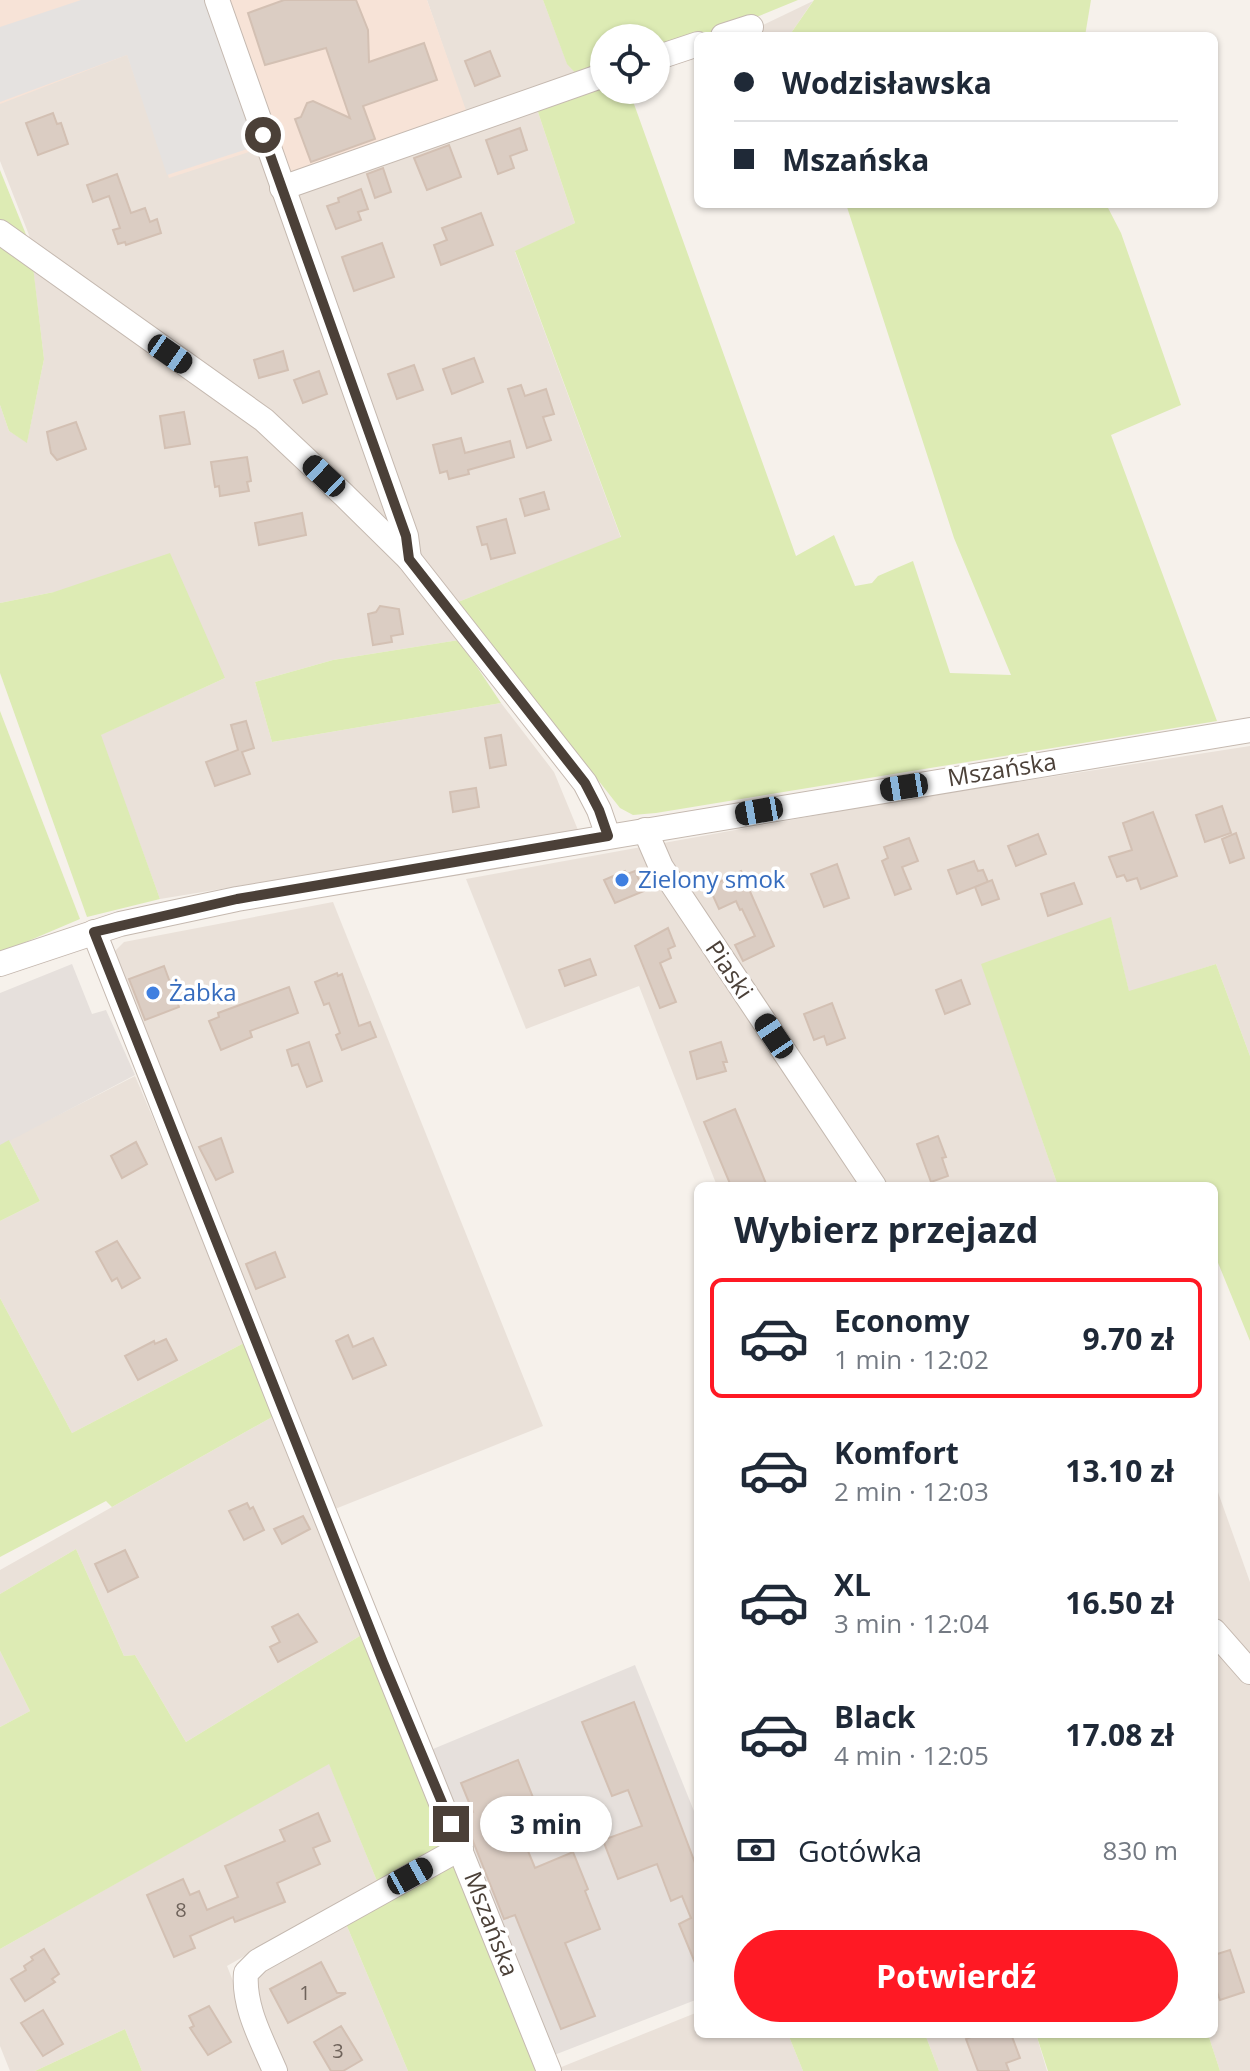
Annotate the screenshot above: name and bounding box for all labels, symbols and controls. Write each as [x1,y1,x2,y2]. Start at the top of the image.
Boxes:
map controls [590,24,670,104]
button: locate [590,24,670,104]
text: Wodzisławska [782,62,992,103]
route start [245,117,281,153]
text: Mszańska [782,139,929,180]
car [143,330,197,378]
car [298,451,350,501]
street label: Mszańska [945,744,1059,793]
car [878,771,930,803]
car [733,795,785,827]
place label: Zielony smok [638,862,786,895]
marker: Zielony smok [613,871,631,889]
street label: Piaski [699,933,762,1005]
place label: Żabka [169,975,237,1008]
marker: Żabka [144,984,162,1002]
car [751,1009,797,1063]
text: Wybierz przejazd [734,1205,1039,1254]
text: Economy [834,1300,970,1341]
icon: car [738,1302,810,1374]
text: 9.70 zł [1082,1318,1174,1359]
text: 1 min · 12:02 [834,1341,989,1377]
text: Komfort [834,1432,959,1473]
icon: car [738,1434,810,1506]
text: 13.10 zł [1065,1450,1174,1491]
text: 2 min · 12:03 [834,1473,989,1509]
text: XL [834,1564,871,1605]
icon: car [738,1566,810,1638]
text: 16.50 zł [1065,1582,1174,1623]
text: 3 min · 12:04 [834,1605,989,1641]
text: Black [834,1696,915,1737]
icon: car [738,1698,810,1770]
text: 17.08 zł [1065,1714,1174,1755]
text: 4 min · 12:05 [834,1737,989,1773]
callout: 3 min [479,1796,611,1852]
route end [433,1806,469,1842]
text: 3 min [510,1806,582,1842]
icon: cash [734,1828,778,1872]
text: Gotówka [798,1830,922,1871]
text: 830 m [1103,1832,1178,1868]
car [383,1854,437,1898]
street label: Mszańska [457,1866,527,1981]
house number: 8 [175,1896,187,1923]
button: Potwierdź [734,1930,1178,2022]
house number: 1 [299,1979,311,2006]
house number: 3 [332,2037,344,2064]

